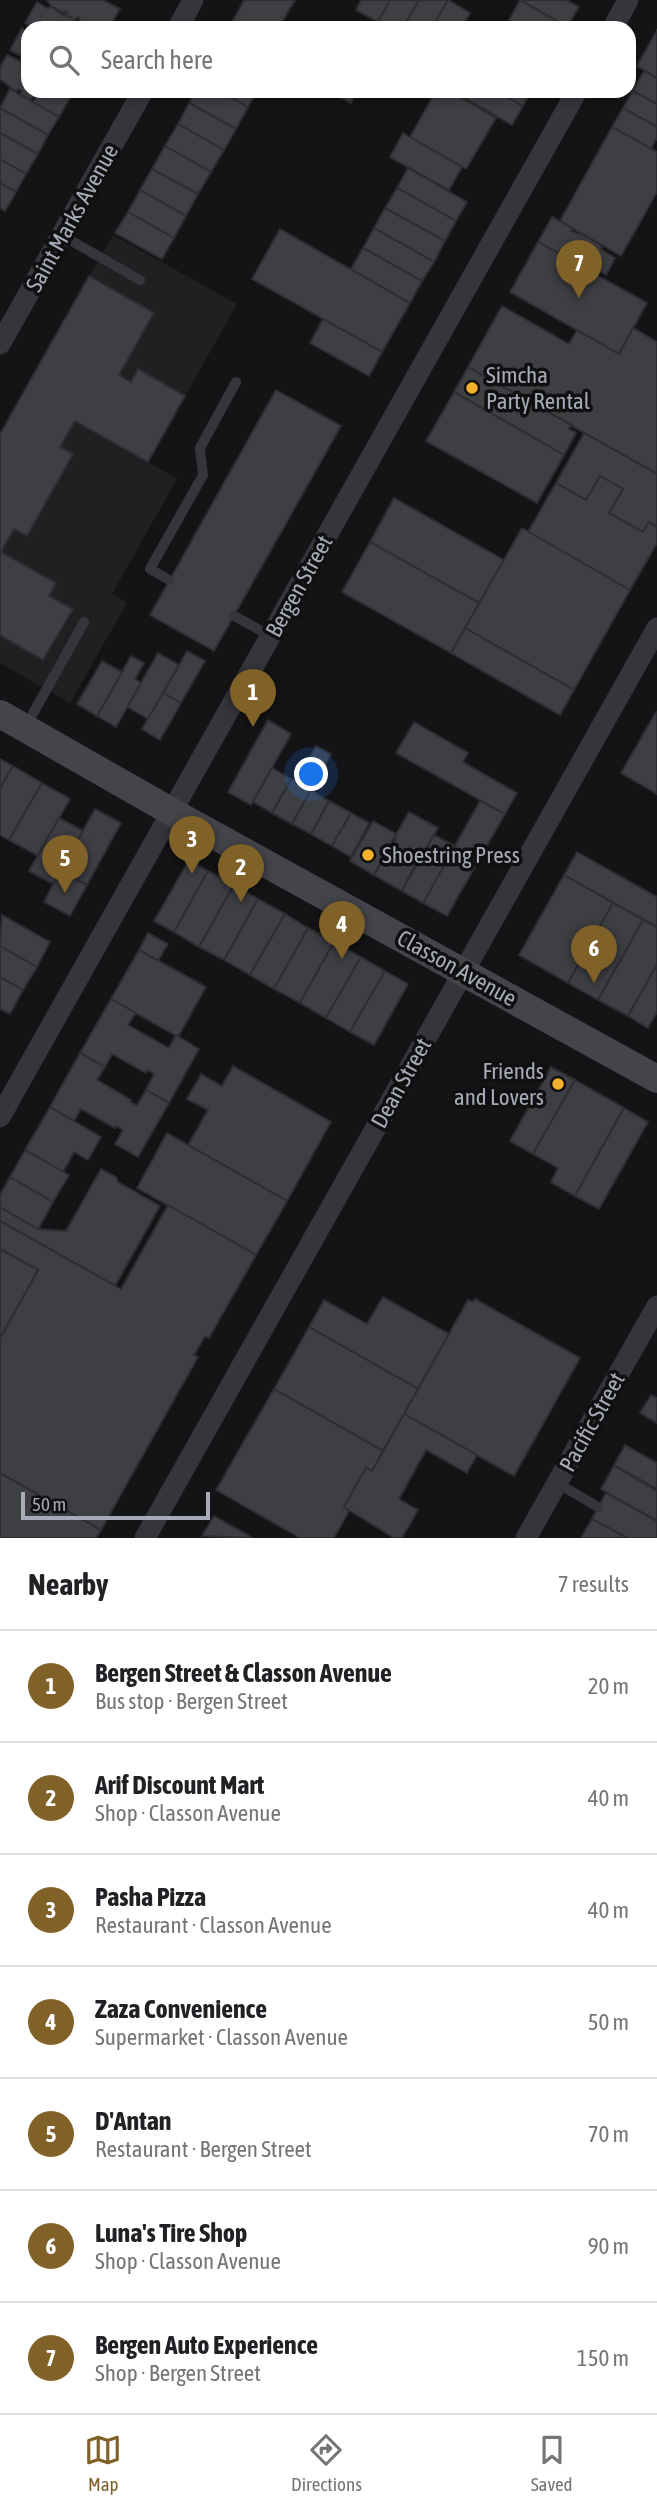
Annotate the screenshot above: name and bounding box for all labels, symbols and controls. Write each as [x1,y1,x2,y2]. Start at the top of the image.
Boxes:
search box [21,21,636,98]
icon: search [45,41,83,79]
text: Search here [101,45,213,75]
street label: Saint Marks Avenue [21,140,123,296]
pin: 7 [556,240,602,298]
place label: Simcha Party Rental [486,362,590,414]
marker: Simcha Party Rental [464,380,480,396]
street label: Bergen Street [260,531,338,641]
pin: 1 [230,669,276,727]
your location [294,757,328,791]
pin: 3 [169,816,215,874]
pin: 5 [42,835,88,893]
place label: Shoestring Press [382,842,520,868]
pin: 2 [218,844,264,902]
marker: Shoestring Press [360,847,376,863]
pin: 4 [319,901,365,959]
street label: Classon Avenue [393,925,521,1011]
pin: 6 [571,925,617,983]
street label: Dean Street [366,1033,436,1133]
place label: Friends and Lovers [454,1058,544,1110]
marker: Friends and Lovers [550,1076,566,1092]
street label: Pacific Street [554,1368,630,1476]
scale bar [21,1489,210,1521]
text: 50 m [32,1493,66,1515]
text: Nearby [28,1567,108,1601]
text: 7 results [558,1571,629,1597]
text: Bergen Street & Classon Avenue [95,1658,392,1688]
text: 1 [46,1673,56,1699]
text: 20 m [588,1673,629,1699]
text: Bus stop · Bergen Street [95,1688,288,1714]
text: Arif Discount Mart [95,1770,264,1800]
text: 2 [46,1785,56,1811]
text: 40 m [588,1785,629,1811]
text: Shop · Classon Avenue [95,1800,281,1826]
text: Pasha Pizza [95,1882,206,1912]
text: 3 [46,1897,56,1923]
text: 40 m [588,1897,629,1923]
text: Restaurant · Classon Avenue [95,1912,332,1938]
text: Zaza Convenience [95,1994,267,2024]
text: 4 [46,2009,56,2035]
text: 50 m [588,2009,629,2035]
text: Supermarket · Classon Avenue [95,2024,348,2050]
text: D'Antan [95,2106,171,2136]
text: 5 [46,2121,56,2147]
text: 70 m [588,2121,629,2147]
text: Restaurant · Bergen Street [95,2136,312,2162]
text: Luna's Tire Shop [95,2218,247,2248]
text: 6 [46,2233,56,2259]
text: 90 m [588,2233,629,2259]
text: Shop · Classon Avenue [95,2248,281,2274]
text: Bergen Auto Experience [95,2330,318,2360]
text: 7 [46,2345,56,2371]
text: 150 m [577,2345,629,2371]
text: Shop · Bergen Street [95,2360,261,2386]
tab: Map [84,2431,122,2495]
tab: Directions [291,2431,362,2495]
tab: Saved [531,2431,573,2495]

